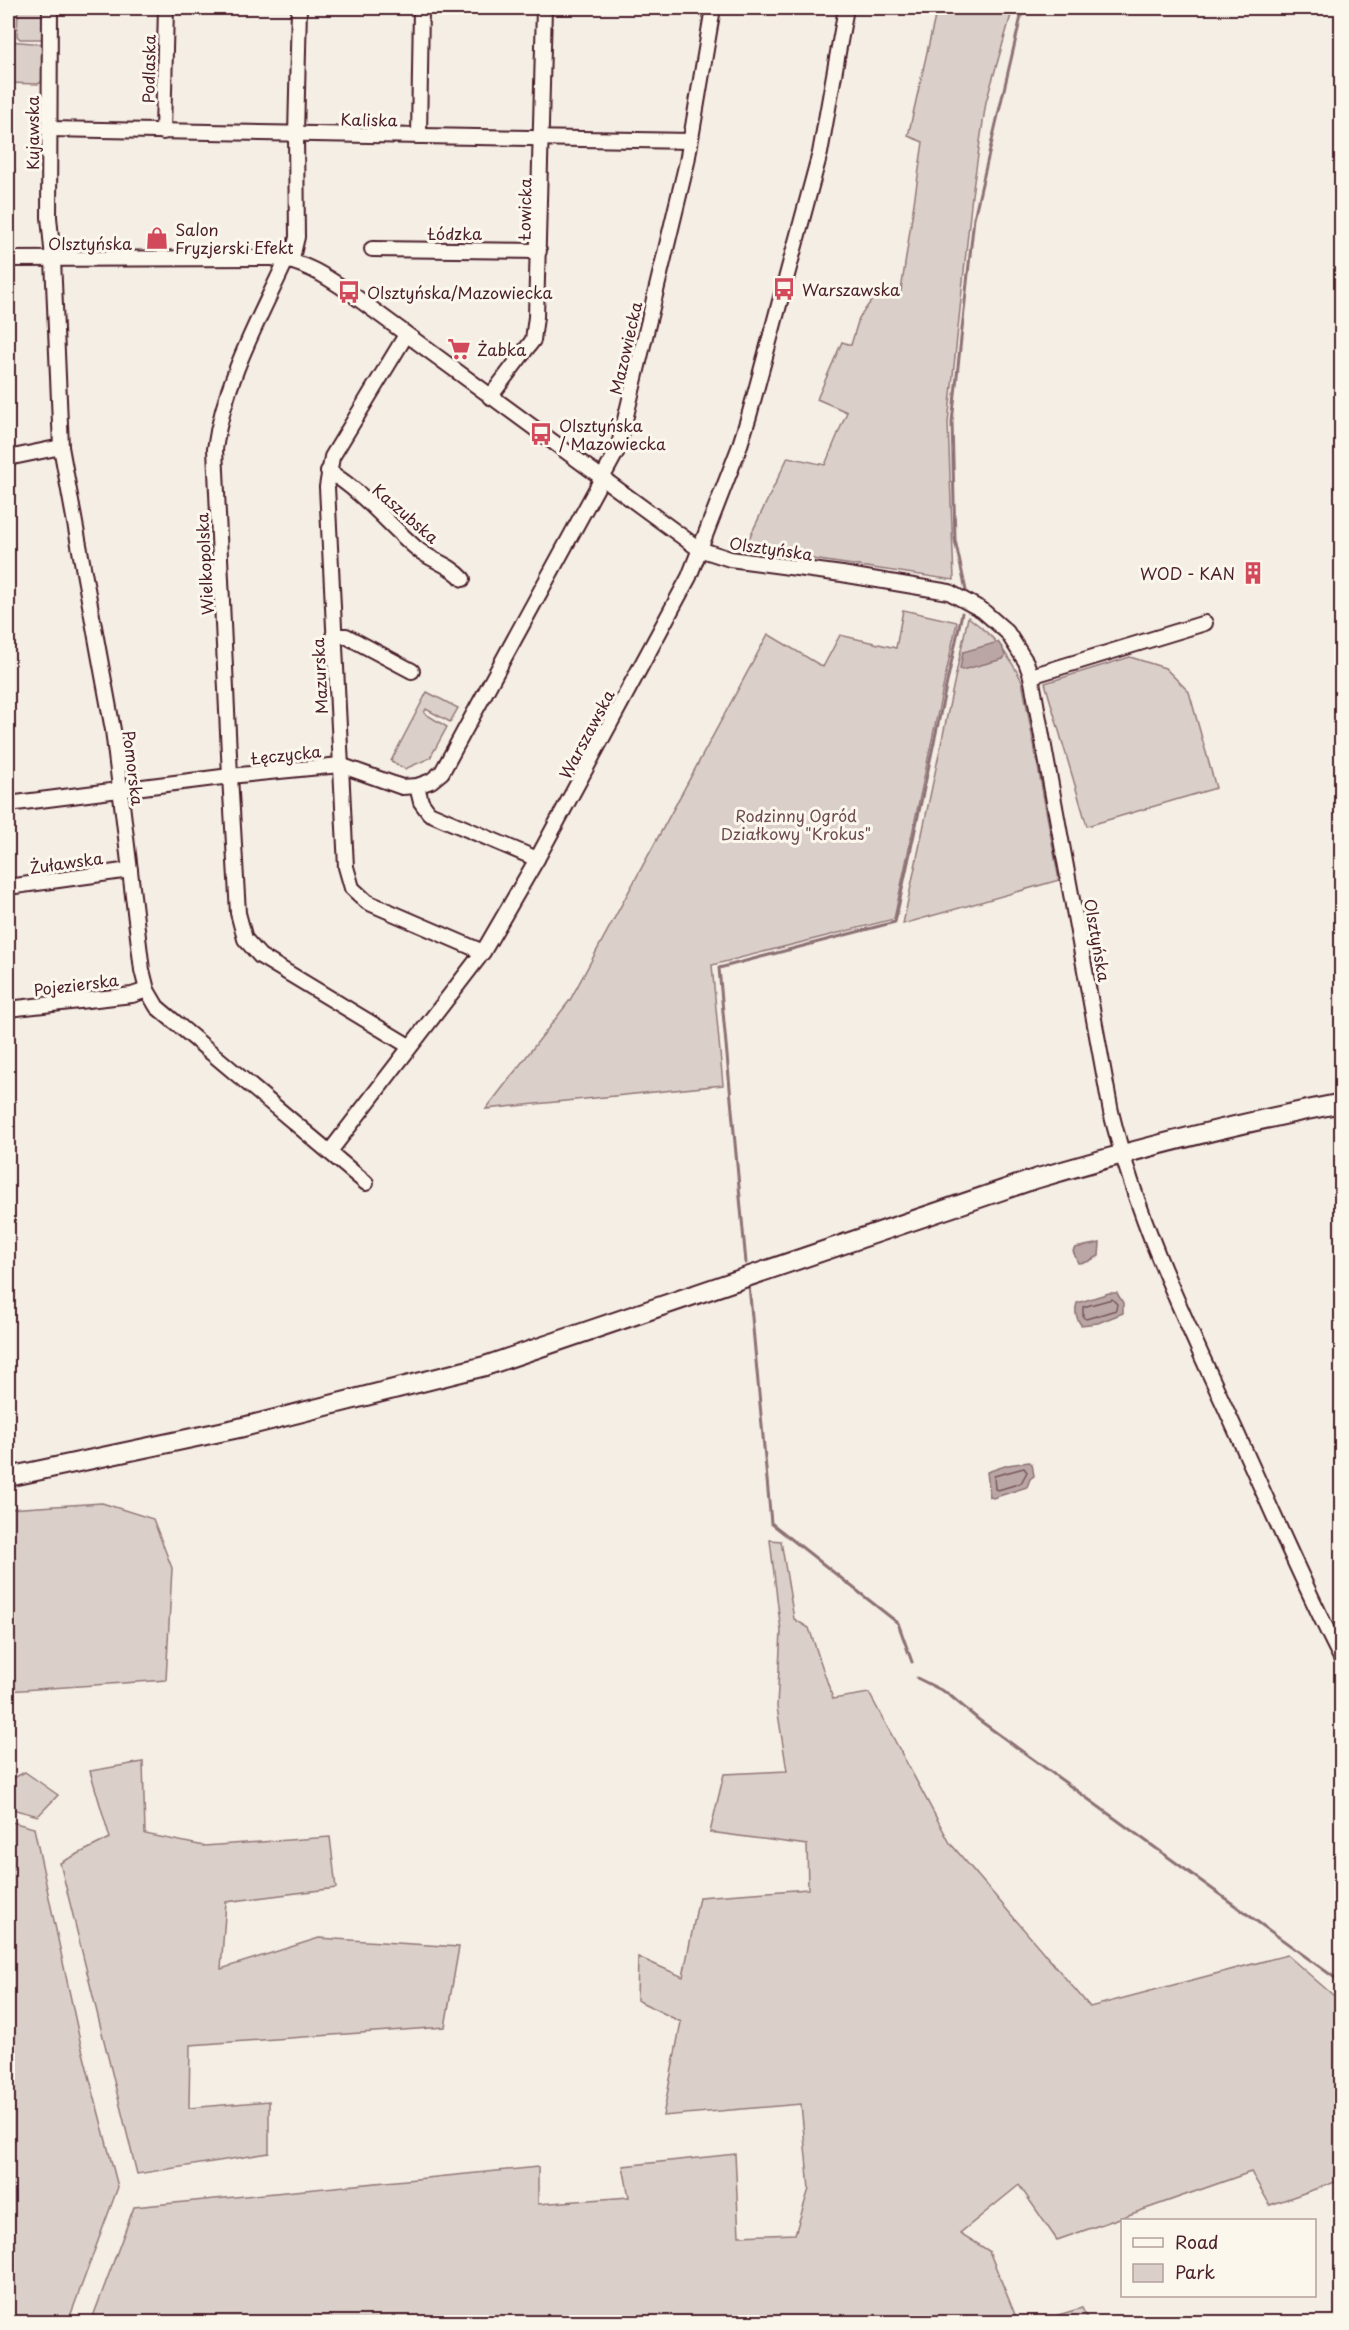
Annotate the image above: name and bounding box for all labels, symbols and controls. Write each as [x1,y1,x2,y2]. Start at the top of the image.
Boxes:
street label: Podlaska [135,34,161,104]
street label: Kujawska [20,96,44,170]
street label: Kaliska [340,107,398,131]
street label: Łowicka [511,178,537,242]
place label: Salon Fryzjerski Efekt [175,217,294,259]
street label: Łódzka [427,221,482,245]
shop icon: Salon Fryzjerski Efekt [144,225,170,251]
street label: Olsztyńska [48,231,132,255]
bus stop icon: Warszawska [771,276,797,302]
place label: Warszawska [802,277,900,301]
bus stop icon: Olsztyńska/Mazowiecka [336,279,362,305]
place label: Olsztyńska/Mazowiecka [367,280,552,304]
street label: Mazowiecka [603,299,647,397]
supermarket icon: Żabka [446,336,472,362]
place label: Żabka [477,337,526,361]
place label: Olsztyńska / Mazowiecka [559,413,666,455]
bus stop icon: Olsztyńska / Mazowiecka [528,421,554,447]
street label: Kaszubska [368,477,444,549]
street label: Wielkopolska [189,512,219,616]
street label: Olsztyńska [728,530,814,566]
building icon: WOD - KAN [1240,560,1266,586]
place label: WOD - KAN [1140,561,1235,585]
street label: Mazurska [305,637,333,715]
street label: Warszawska [552,685,620,783]
street label: Pomorska [117,729,151,807]
street label: Łęczycka [249,738,322,770]
park label: Rodzinny Ogród Działkowy "Krokus" [721,803,871,845]
street label: Żuławska [28,845,104,879]
street label: Olsztyńska [1079,897,1117,983]
street label: Pojezierska [32,967,120,1001]
legend [1121,2219,1316,2297]
text: Road [1175,2228,1219,2255]
text: Park [1175,2258,1215,2285]

